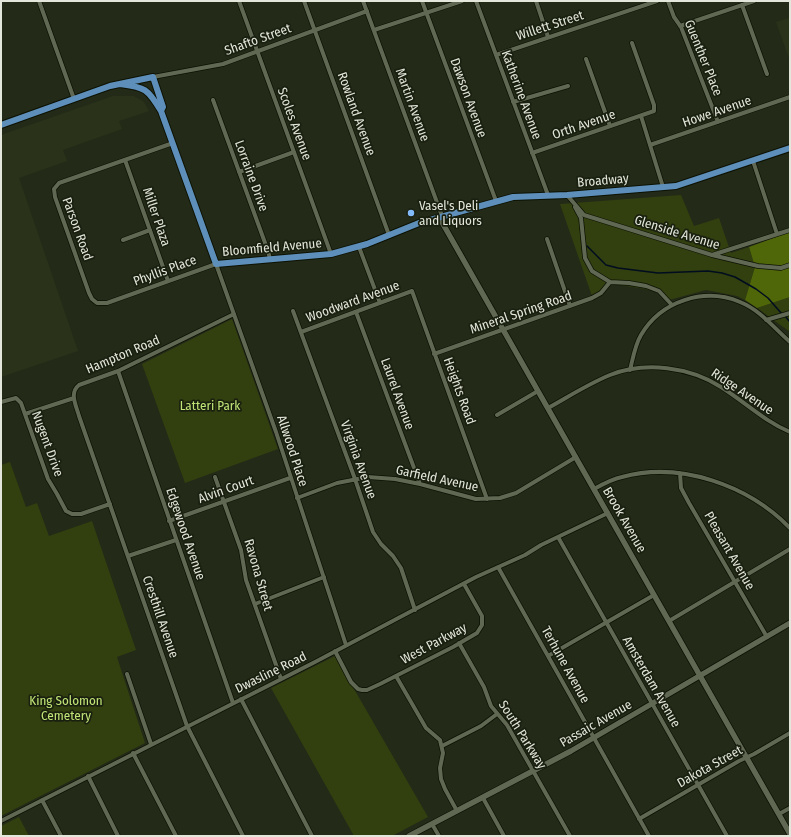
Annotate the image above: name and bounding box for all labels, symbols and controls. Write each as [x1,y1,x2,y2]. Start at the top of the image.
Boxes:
street label: Willett Street [514,8,586,44]
street label: Guenther Place [681,18,725,98]
street label: Shafto Street [223,21,293,59]
street label: Katherine Avenue [498,48,544,142]
street label: Dawson Avenue [446,56,490,140]
street label: Martin Avenue [392,66,432,144]
street label: Rowland Avenue [334,70,378,158]
street label: Scoles Avenue [274,86,314,162]
street label: Howe Avenue [681,93,753,131]
street label: Orth Avenue [550,107,618,143]
street label: Lorraine Drive [231,138,271,214]
street label: Broadway [577,171,629,191]
street label: Miller Plaza [139,186,173,248]
street label: Parson Road [58,195,96,263]
place label: Vasel's Deli and Liquors [419,198,482,229]
marker: Vasel's Deli and Liquors [406,208,416,218]
street label: Glenside Avenue [632,213,722,253]
street label: Bloomfield Avenue [222,236,322,260]
street label: Phyllis Place [131,252,199,290]
street label: Woodward Avenue [304,278,402,326]
street label: Mineral Spring Road [468,288,574,338]
street label: Hampton Road [84,332,162,378]
street label: Heights Road [440,355,478,427]
street label: Laurel Avenue [377,356,417,432]
street label: Ridge Avenue [708,365,776,419]
park label: Latteri Park [180,398,240,414]
street label: Nugent Drive [28,409,66,479]
street label: Allwood Place [273,413,311,489]
street label: Virginia Avenue [337,419,379,501]
street label: Garfield Avenue [394,463,480,495]
street label: Alvin Court [196,473,256,507]
street label: Brook Avenue [599,484,649,556]
street label: Edgewood Avenue [162,486,208,582]
street label: Pleasant Avenue [700,509,758,593]
street label: Ravona Street [240,537,276,613]
street label: Cresthill Avenue [139,574,181,660]
street label: West Parkway [398,620,470,668]
street label: Terhune Avenue [537,624,593,706]
street label: Amsterdam Avenue [619,634,683,730]
street label: Dwasline Road [233,649,309,697]
park label: King Solomon Cemetery [29,693,103,724]
street label: Passaic Avenue [557,697,635,751]
street label: South Parkway [495,698,549,772]
street label: Dakota Street [675,743,745,791]

